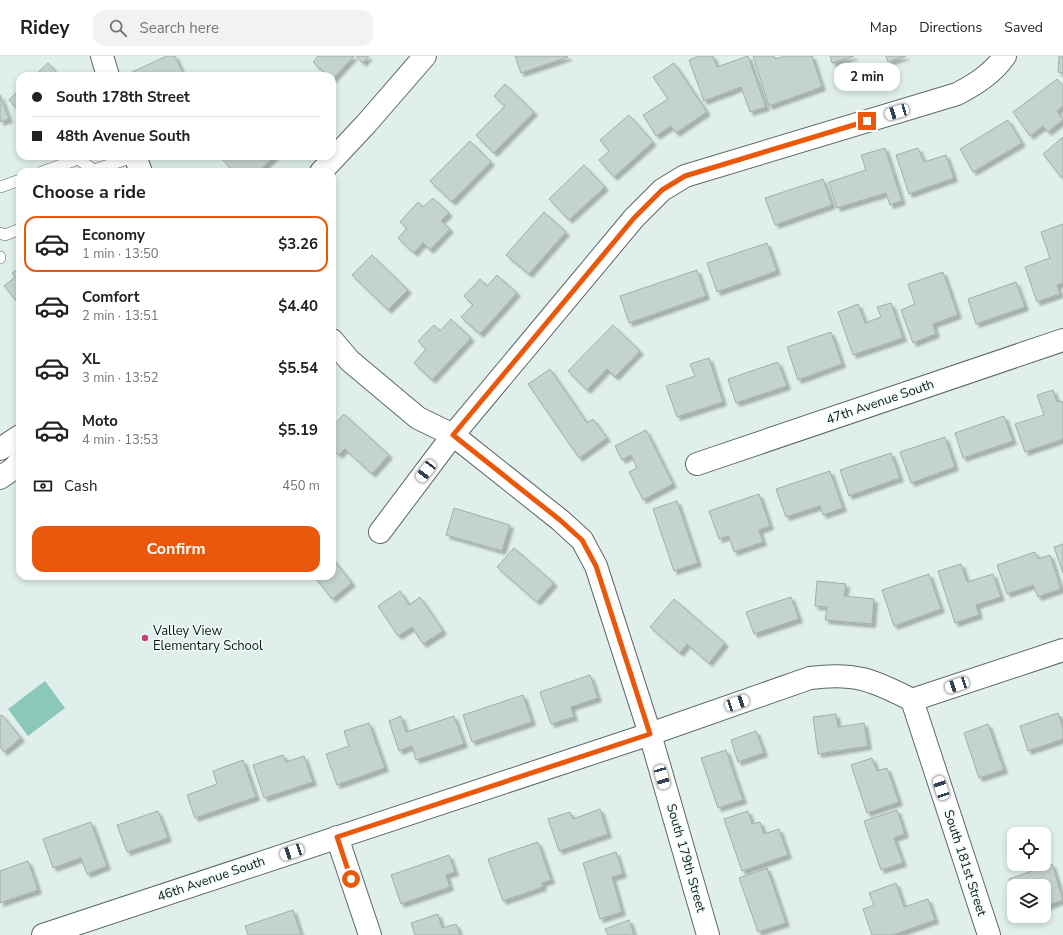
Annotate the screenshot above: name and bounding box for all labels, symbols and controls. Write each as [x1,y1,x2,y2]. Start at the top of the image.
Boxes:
search box [93,10,373,46]
text: Ridey [20,15,69,41]
icon: search [107,17,129,39]
text: Search here [139,18,219,38]
text: Map [870,18,897,37]
text: Directions [919,18,982,37]
text: Saved [1004,18,1043,37]
callout: 2 min [834,63,900,91]
text: 2 min [850,68,884,86]
text: South 178th Street [56,87,190,107]
car [884,103,910,121]
route end [858,112,876,130]
text: 48th Avenue South [56,126,190,146]
text: Choose a ride [32,180,146,204]
text: Economy [82,225,145,245]
icon: car [34,226,70,262]
text: $3.26 [278,234,318,254]
text: 1 min · 13:50 [82,245,158,263]
text: Comfort [82,287,139,307]
icon: car [34,288,70,324]
text: $4.40 [278,296,318,316]
text: 2 min · 13:51 [82,307,158,325]
text: XL [82,349,101,369]
icon: car [34,350,70,386]
text: $5.54 [278,358,318,378]
text: 3 min · 13:52 [82,369,158,387]
street label: 47th Avenue South [824,375,936,429]
text: Moto [82,411,118,431]
icon: car [34,412,70,448]
text: $5.19 [278,420,318,440]
text: 4 min · 13:53 [82,431,158,449]
car [414,458,438,484]
icon: cash [32,475,54,497]
text: Cash [64,476,98,496]
text: 450 m [282,477,320,495]
button: Confirm [32,526,320,572]
place label: Valley View Elementary School [152,622,263,655]
marker: Valley View Elementary School [140,633,150,643]
car [944,676,970,694]
car [724,693,750,713]
car [653,764,671,790]
car [932,775,950,801]
street label: South 179th Street [662,802,710,915]
street label: South 181st Street [939,808,991,919]
map controls [1007,827,1051,923]
button: locate [1007,827,1051,871]
car [279,842,305,862]
street label: 46th Avenue South [155,852,267,906]
route start [342,870,360,888]
button: layers [1007,879,1051,923]

